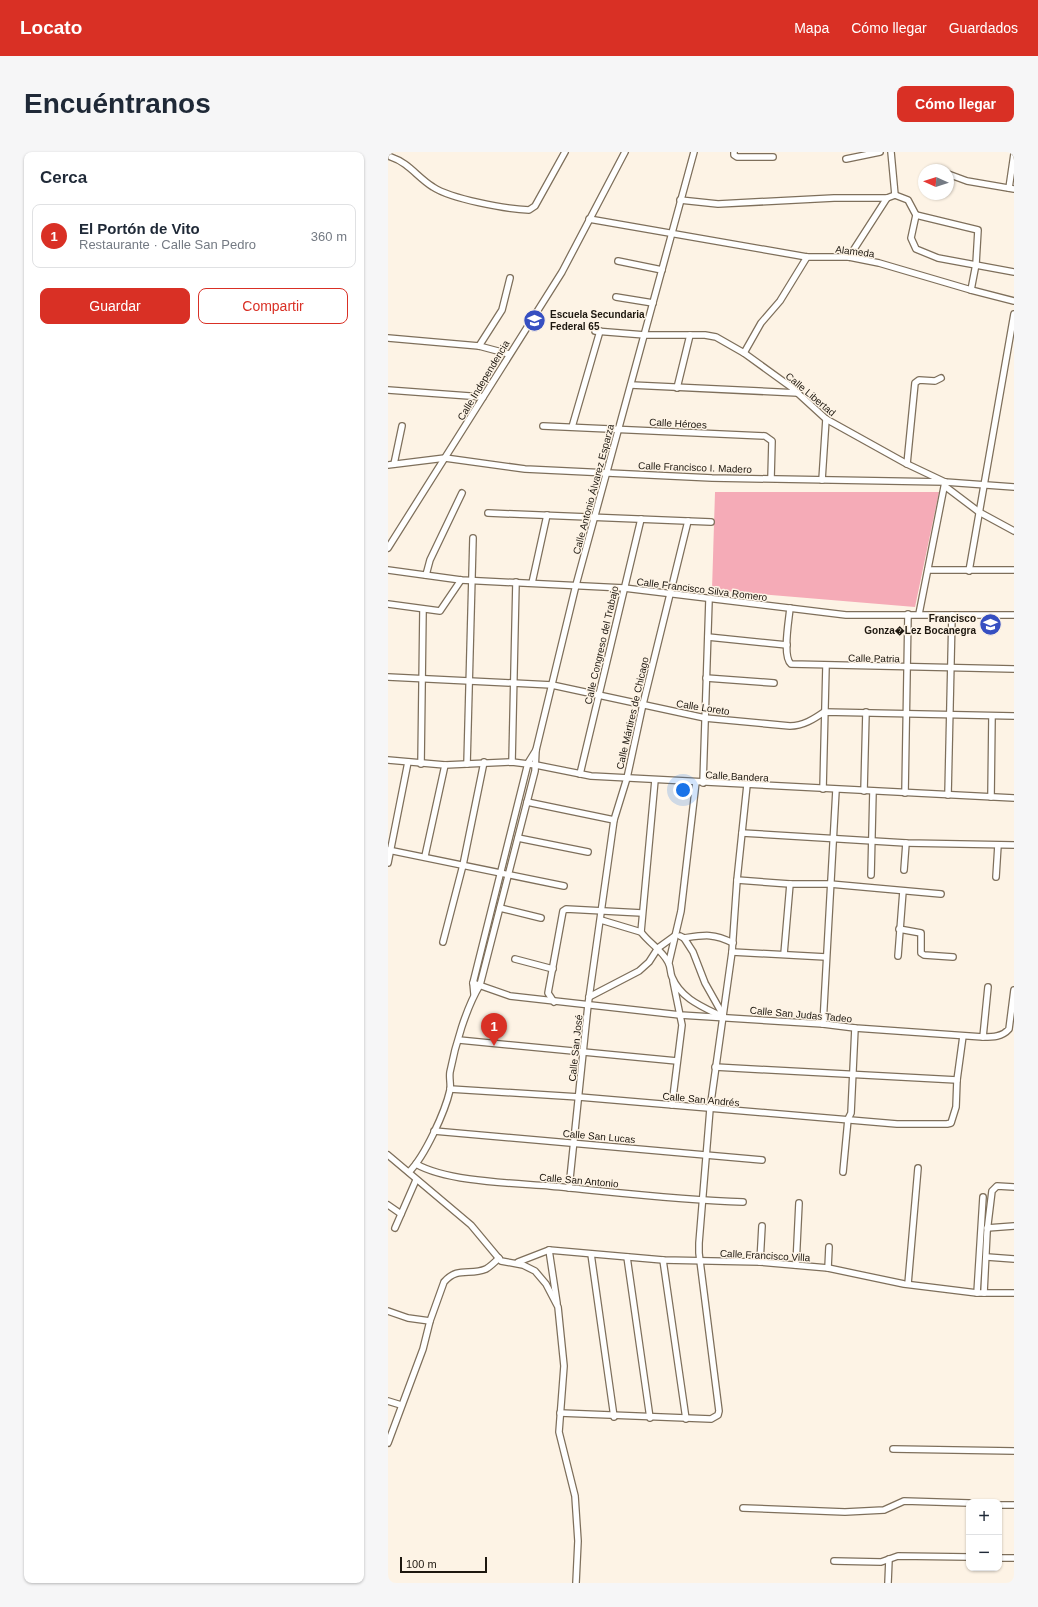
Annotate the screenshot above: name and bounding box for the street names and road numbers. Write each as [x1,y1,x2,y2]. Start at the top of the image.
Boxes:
street label: Alameda [835,244,876,259]
street label: Calle Independencia [455,338,512,422]
street label: Calle Libertad [784,370,838,418]
street label: Calle Héroes [649,416,707,431]
street label: Calle Antonio Álvarez Esparza [570,422,616,556]
street label: Calle Francisco I. Madero [638,460,753,475]
street label: Calle Francisco Silva Romero [636,576,768,603]
street label: Calle Congreso del Trabajo [582,584,621,705]
street label: Calle Patria [848,653,900,664]
street label: Calle Mártires de Chicago [614,655,651,770]
street label: Calle Loreto [675,698,731,717]
street label: Calle Bandera [705,769,769,784]
street label: Calle San Judas Tadeo [749,1005,853,1024]
street label: Calle San José [567,1014,585,1082]
street label: Calle San Andrés [662,1091,740,1108]
street label: Calle San Lucas [562,1128,636,1145]
street label: Calle San Antonio [539,1172,619,1189]
street label: Calle Francisco Villa [720,1248,811,1263]

